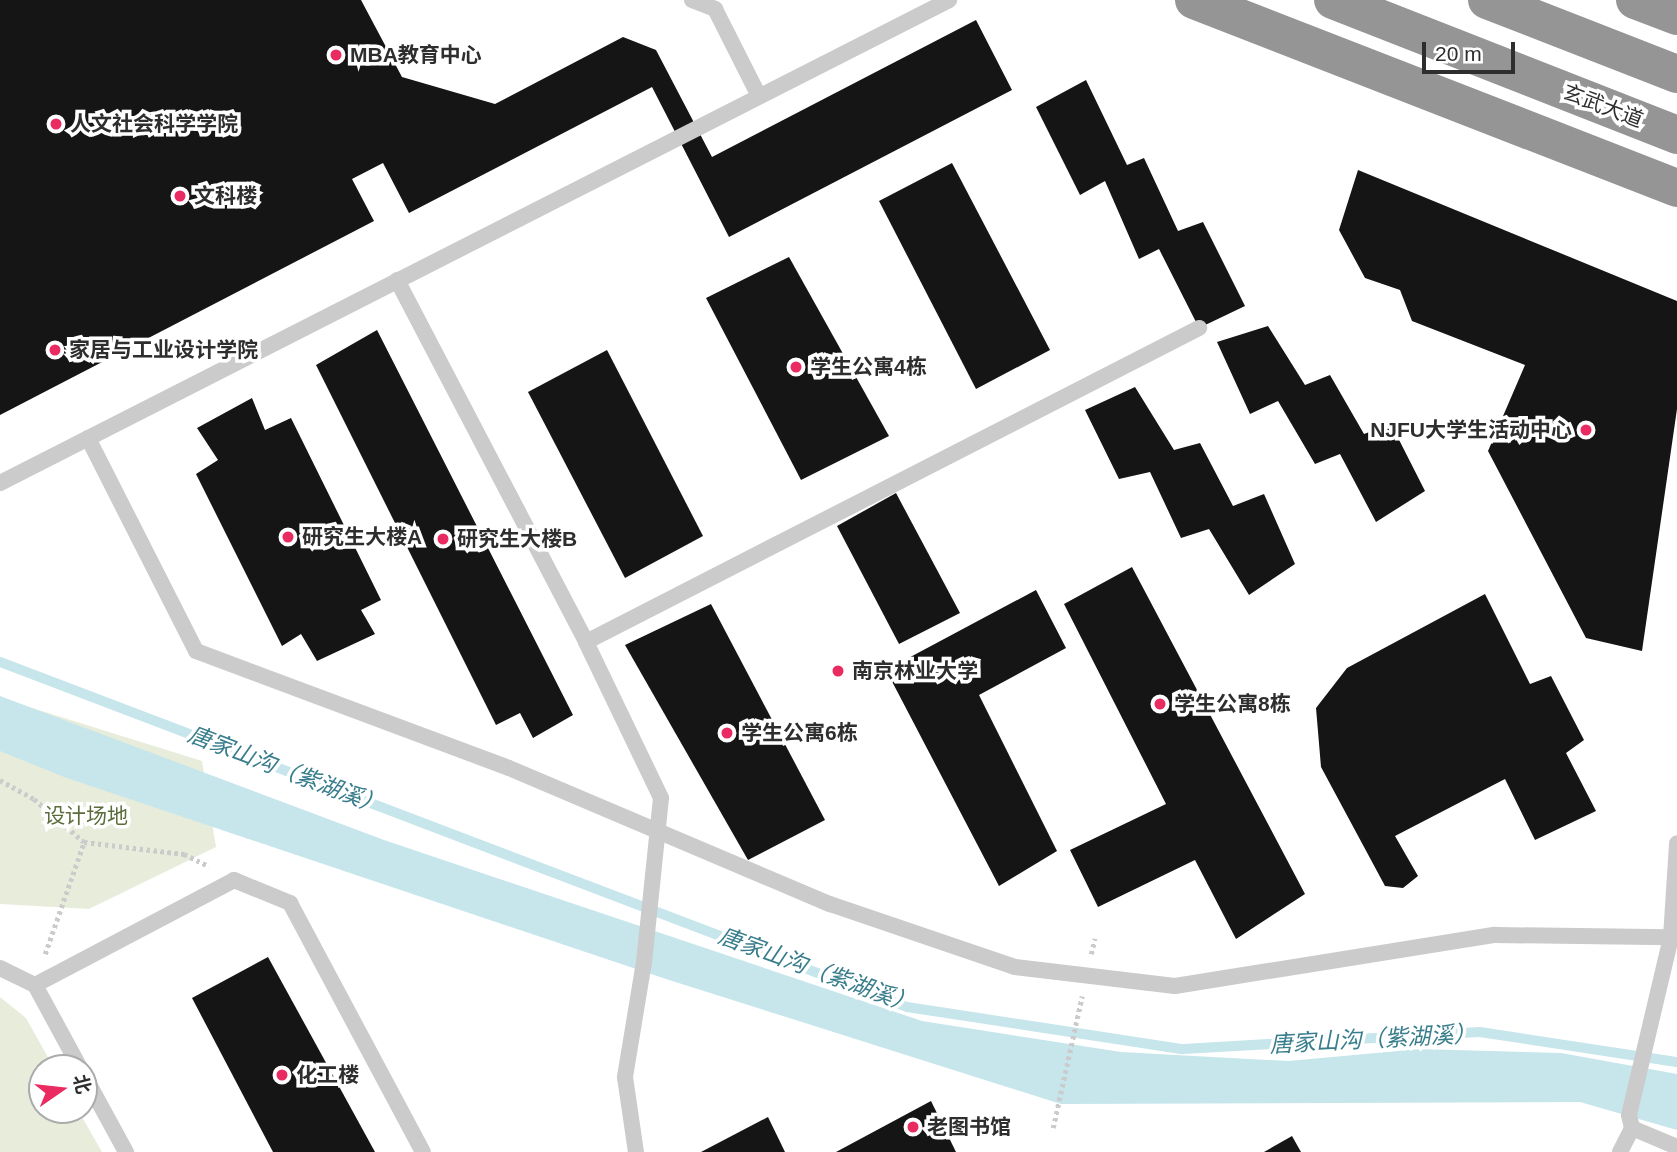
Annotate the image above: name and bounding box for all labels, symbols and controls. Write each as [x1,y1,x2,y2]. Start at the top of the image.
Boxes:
scale bar [1425,28,1518,72]
place label: MBA教育中心 [350,42,482,68]
text: 20 m [1435,42,1482,65]
marker: MBA教育中心 [328,47,344,63]
street label: 玄武大道 [1559,79,1647,133]
place label: 人文社会科学学院 [70,111,238,137]
marker: 人文社会科学学院 [48,116,64,132]
place label: 文科楼 [194,183,257,209]
marker: 文科楼 [172,188,188,204]
place label: 家居与工业设计学院 [69,337,258,363]
marker: 家居与工业设计学院 [47,342,63,358]
place label: 学生公寓4栋 [810,354,927,380]
marker: 学生公寓4栋 [788,359,804,375]
place label: NJFU大学生活动中心 [1370,417,1572,443]
marker: NJFU大学生活动中心 [1578,422,1594,438]
place label: 研究生大楼A [302,524,422,550]
place label: 研究生大楼B [457,526,577,552]
marker: 研究生大楼A [280,529,296,545]
marker: 研究生大楼B [435,531,451,547]
place label: 南京林业大学 [852,658,978,684]
marker: 南京林业大学 [830,663,846,679]
place label: 学生公寓8栋 [1174,691,1291,717]
marker: 学生公寓8栋 [1152,696,1168,712]
water label: 唐家山沟（紫湖溪） [184,720,388,820]
place label: 学生公寓6栋 [741,720,858,746]
marker: 学生公寓6栋 [719,725,735,741]
park label: 设计场地 [44,803,128,829]
water label: 唐家山沟（紫湖溪） [715,922,919,1018]
water label: 唐家山沟（紫湖溪） [1269,1020,1477,1058]
north arrow [28,1054,98,1124]
place label: 化工楼 [296,1062,359,1088]
marker: 化工楼 [274,1067,290,1083]
text: 北 [69,1073,94,1096]
place label: 老图书馆 [927,1114,1011,1140]
marker: 老图书馆 [905,1119,921,1135]

